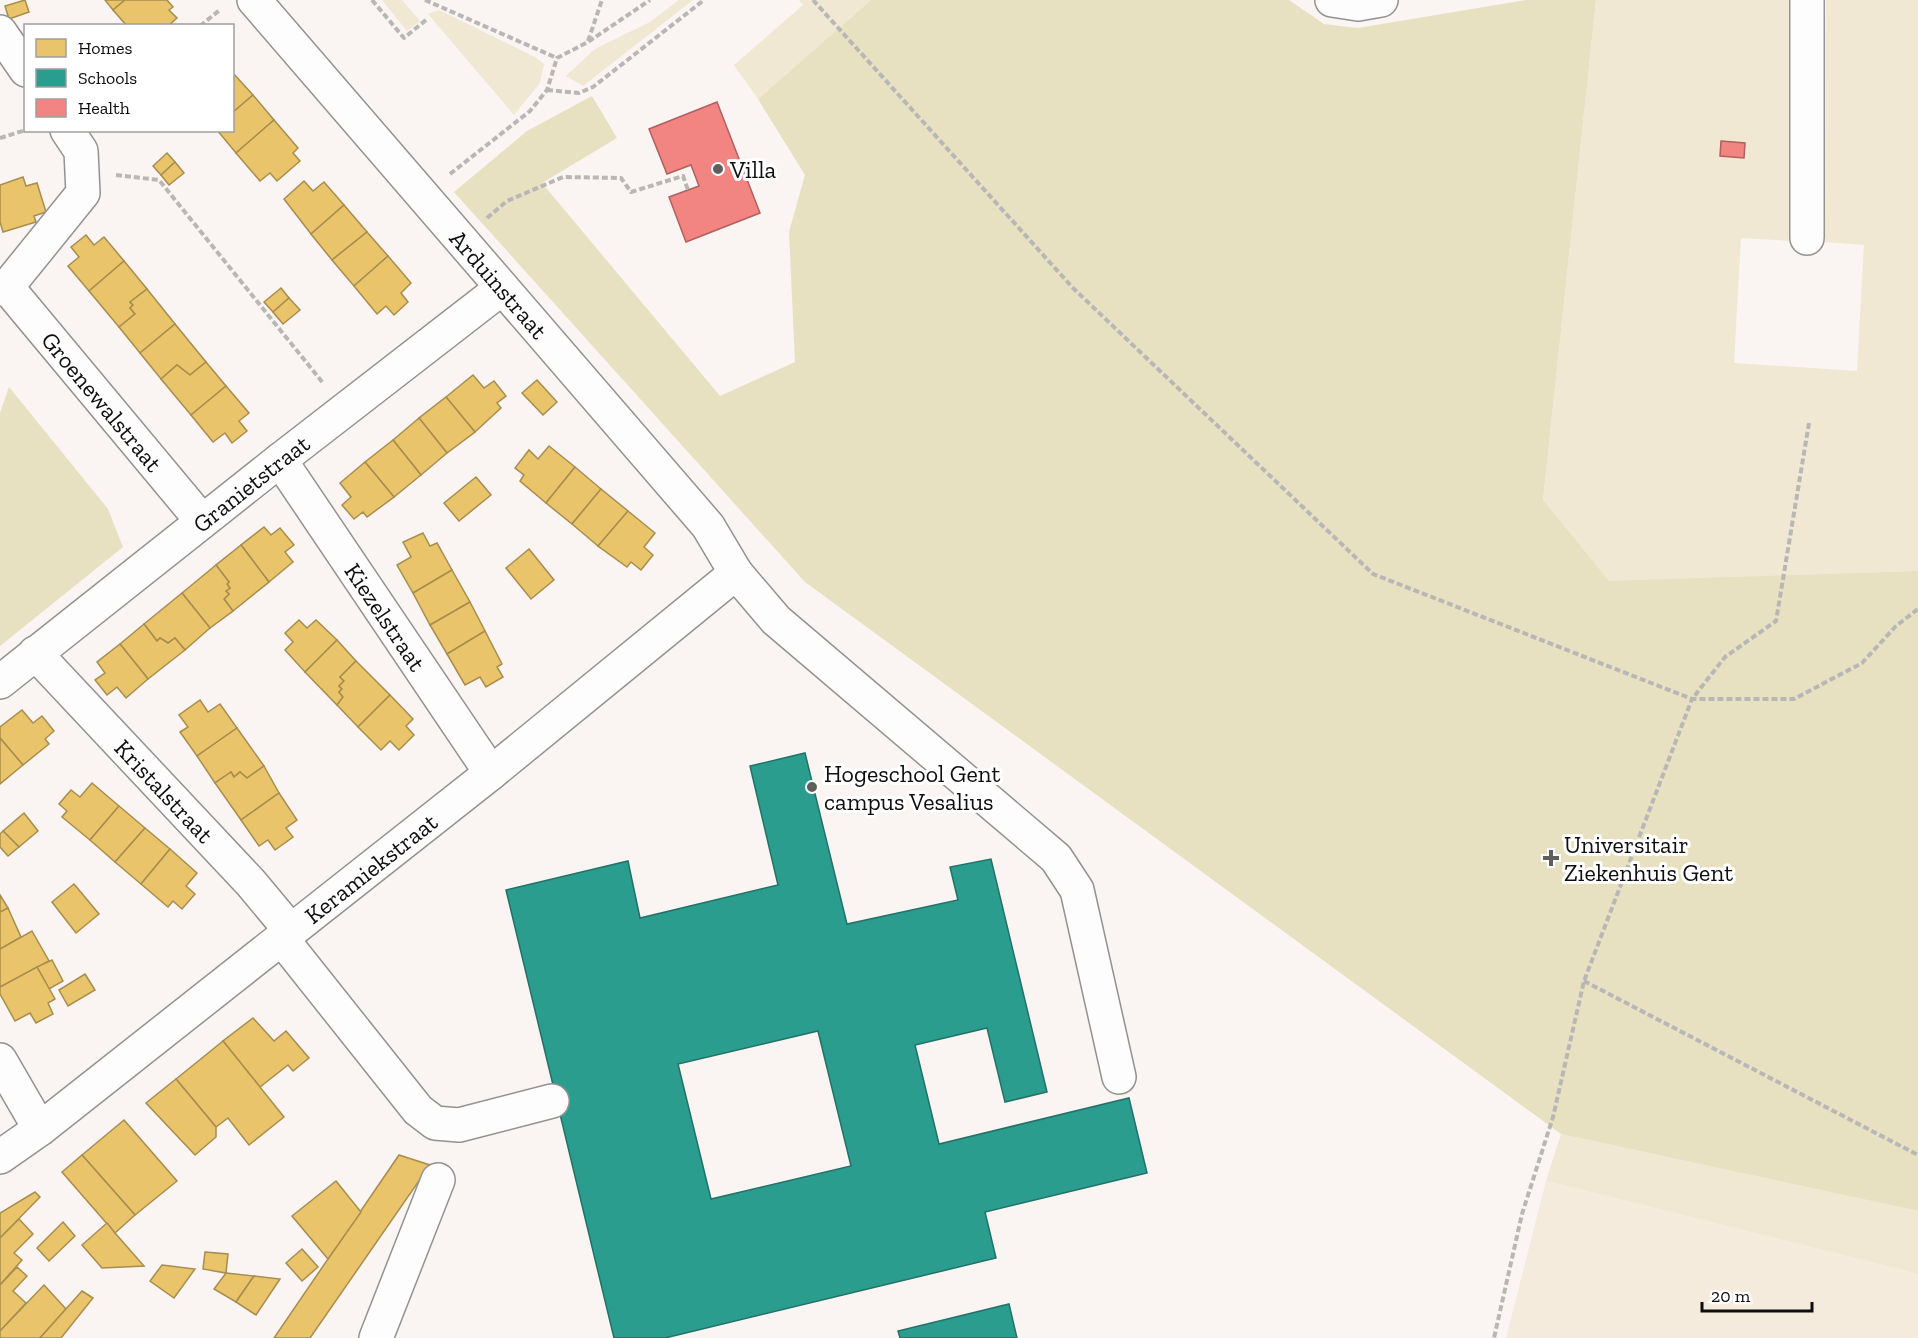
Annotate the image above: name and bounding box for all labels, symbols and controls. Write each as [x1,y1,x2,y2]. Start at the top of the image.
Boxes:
legend [24,24,234,132]
text: Homes [78,37,132,59]
text: Schools [78,67,137,89]
text: Health [78,97,130,119]
place label: Villa [729,155,777,184]
marker: Villa [711,162,725,176]
street label: Arduinstraat [444,224,554,344]
street label: Groenewalstraat [36,325,169,477]
street label: Granietstraat [187,428,315,538]
street label: Kiezelstraat [339,557,432,676]
street label: Kristalstraat [109,733,220,849]
place label: Hogeschool Gent campus Vesalius [824,759,1000,816]
marker: Hogeschool Gent campus Vesalius [805,780,819,794]
street label: Keramiekstraat [299,807,443,929]
place label: Universitair Ziekenhuis Gent [1564,830,1733,887]
marker: Universitair Ziekenhuis Gent [1542,849,1560,867]
scale bar [1702,1275,1812,1313]
text: 20 m [1711,1285,1751,1307]

